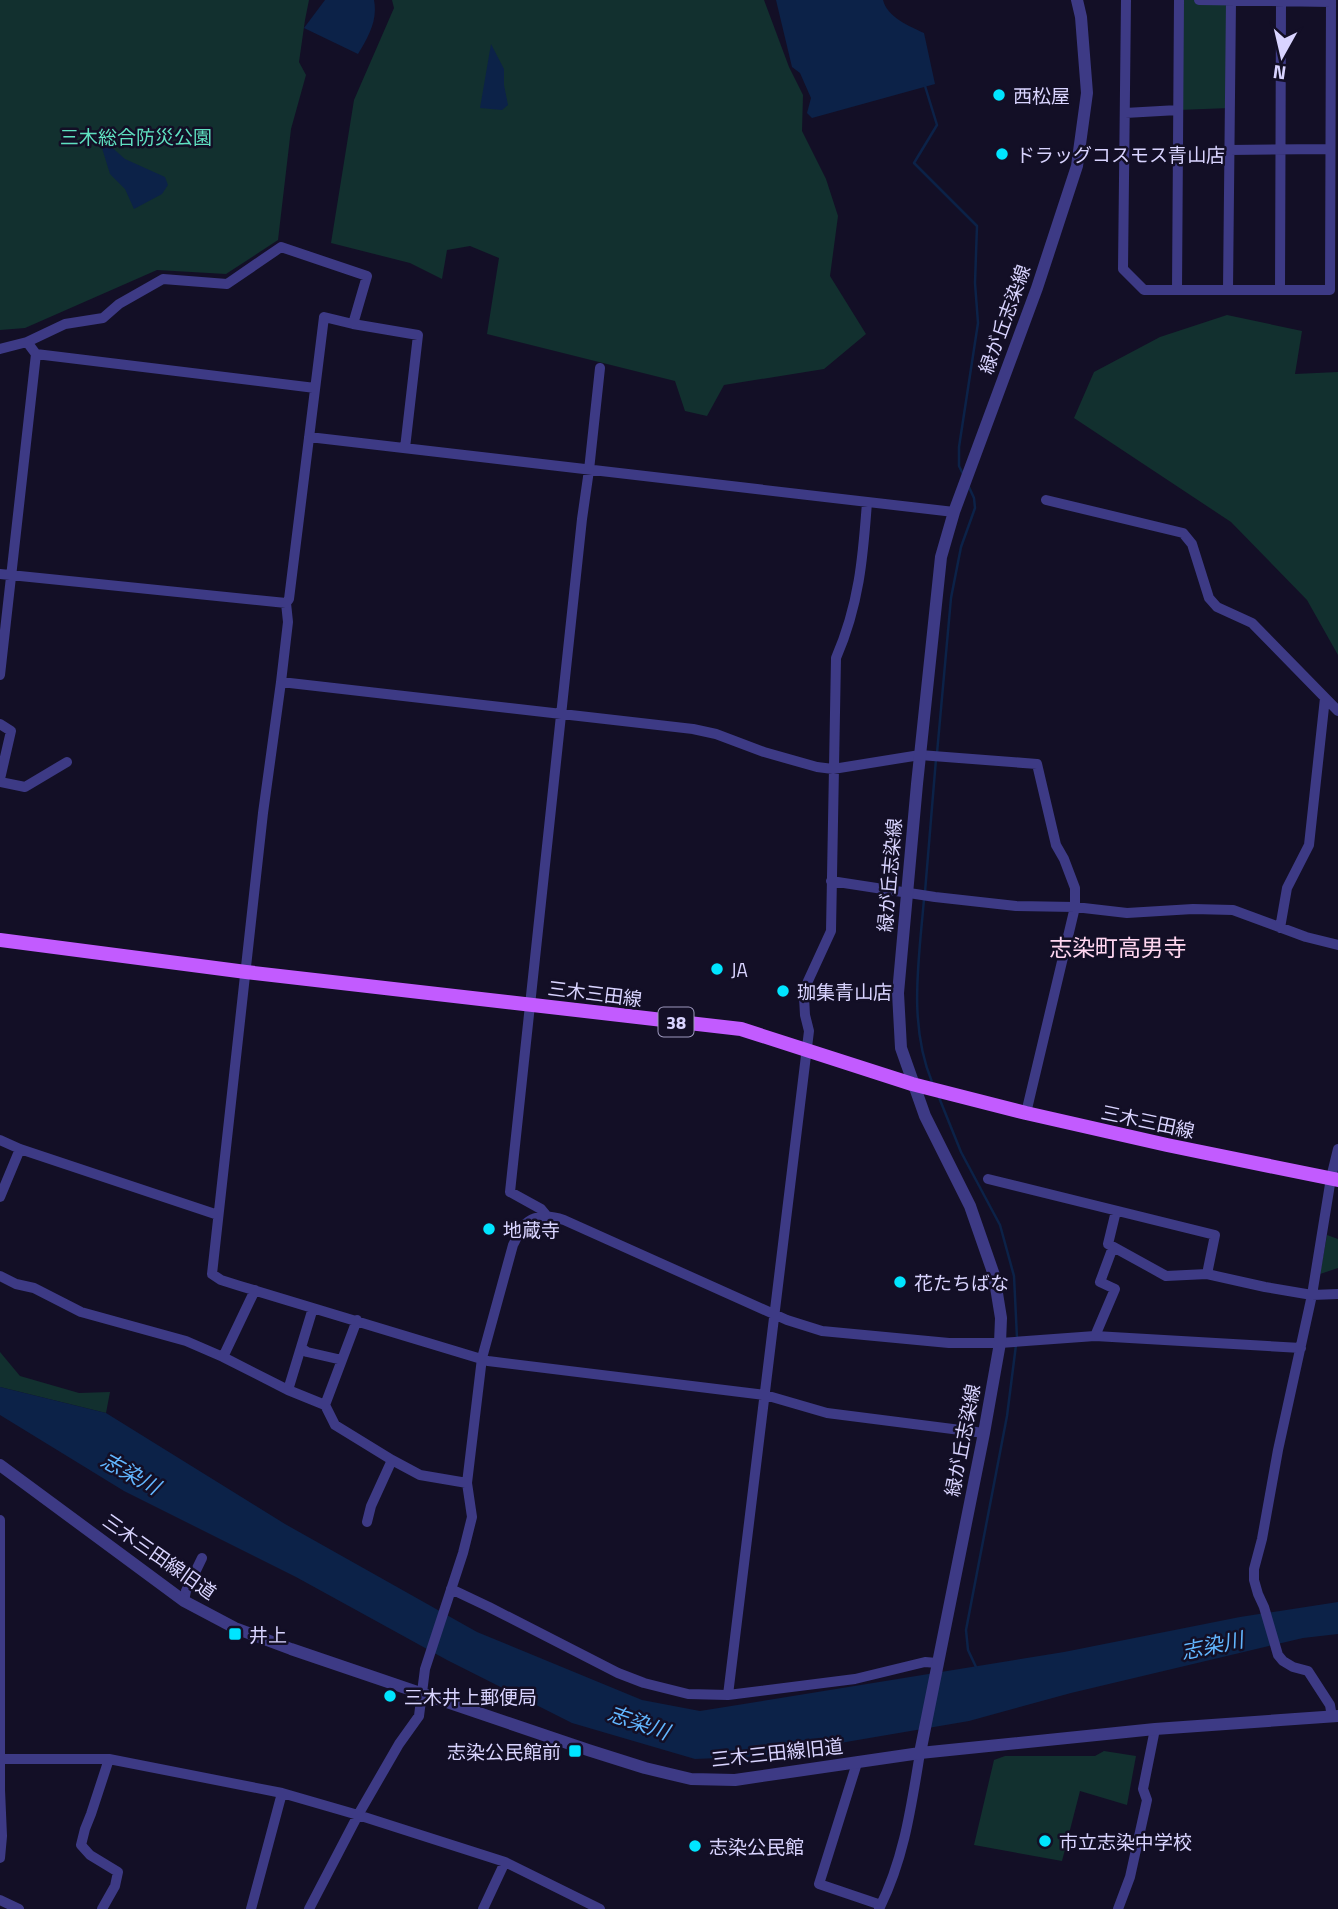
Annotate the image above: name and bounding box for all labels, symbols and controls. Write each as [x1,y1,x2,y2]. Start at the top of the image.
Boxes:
north arrow [1247,21,1317,91]
text: N [1271,58,1288,89]
place label: 西松屋 [1013,81,1070,110]
marker: 西松屋 [991,87,1007,103]
park label: 三木総合防災公園 [60,122,212,151]
place label: ドラッグコスモス青山店 [1016,140,1225,169]
marker: ドラッグコスモス青山店 [994,146,1010,162]
street label: 緑が丘志染線 [971,260,1037,378]
street label: 緑が丘志染線 [870,817,908,933]
district label: 志染町高男寺 [1049,930,1187,965]
place label: JA [731,955,748,984]
marker: JA [709,961,725,977]
street label: 三木三田線 [546,973,644,1013]
place label: 珈集青山店 [797,977,892,1006]
marker: 珈集青山店 [775,983,791,999]
road number: 38 [658,1007,694,1036]
street label: 三木三田線 [1099,1097,1197,1145]
place label: 地蔵寺 [503,1215,560,1244]
marker: 地蔵寺 [481,1221,497,1237]
place label: 花たちばな [914,1268,1009,1297]
marker: 花たちばな [892,1274,908,1290]
street label: 緑が丘志染線 [937,1381,987,1499]
water label: 志染川 [96,1444,168,1503]
street label: 三木三田線旧道 [97,1506,223,1606]
place label: 井上 [249,1620,287,1649]
water label: 志染川 [1178,1622,1248,1667]
marker: 井上 [227,1626,243,1642]
place label: 三木井上郵便局 [404,1682,537,1711]
marker: 三木井上郵便局 [382,1688,398,1704]
water label: 志染川 [604,1697,676,1748]
street label: 三木三田線旧道 [709,1731,845,1773]
place label: 志染公民館前 [447,1737,561,1766]
marker: 志染公民館前 [567,1743,583,1759]
place label: 市立志染中学校 [1059,1827,1192,1856]
place label: 志染公民館 [709,1832,804,1861]
marker: 市立志染中学校 [1037,1833,1053,1849]
marker: 志染公民館 [687,1838,703,1854]

